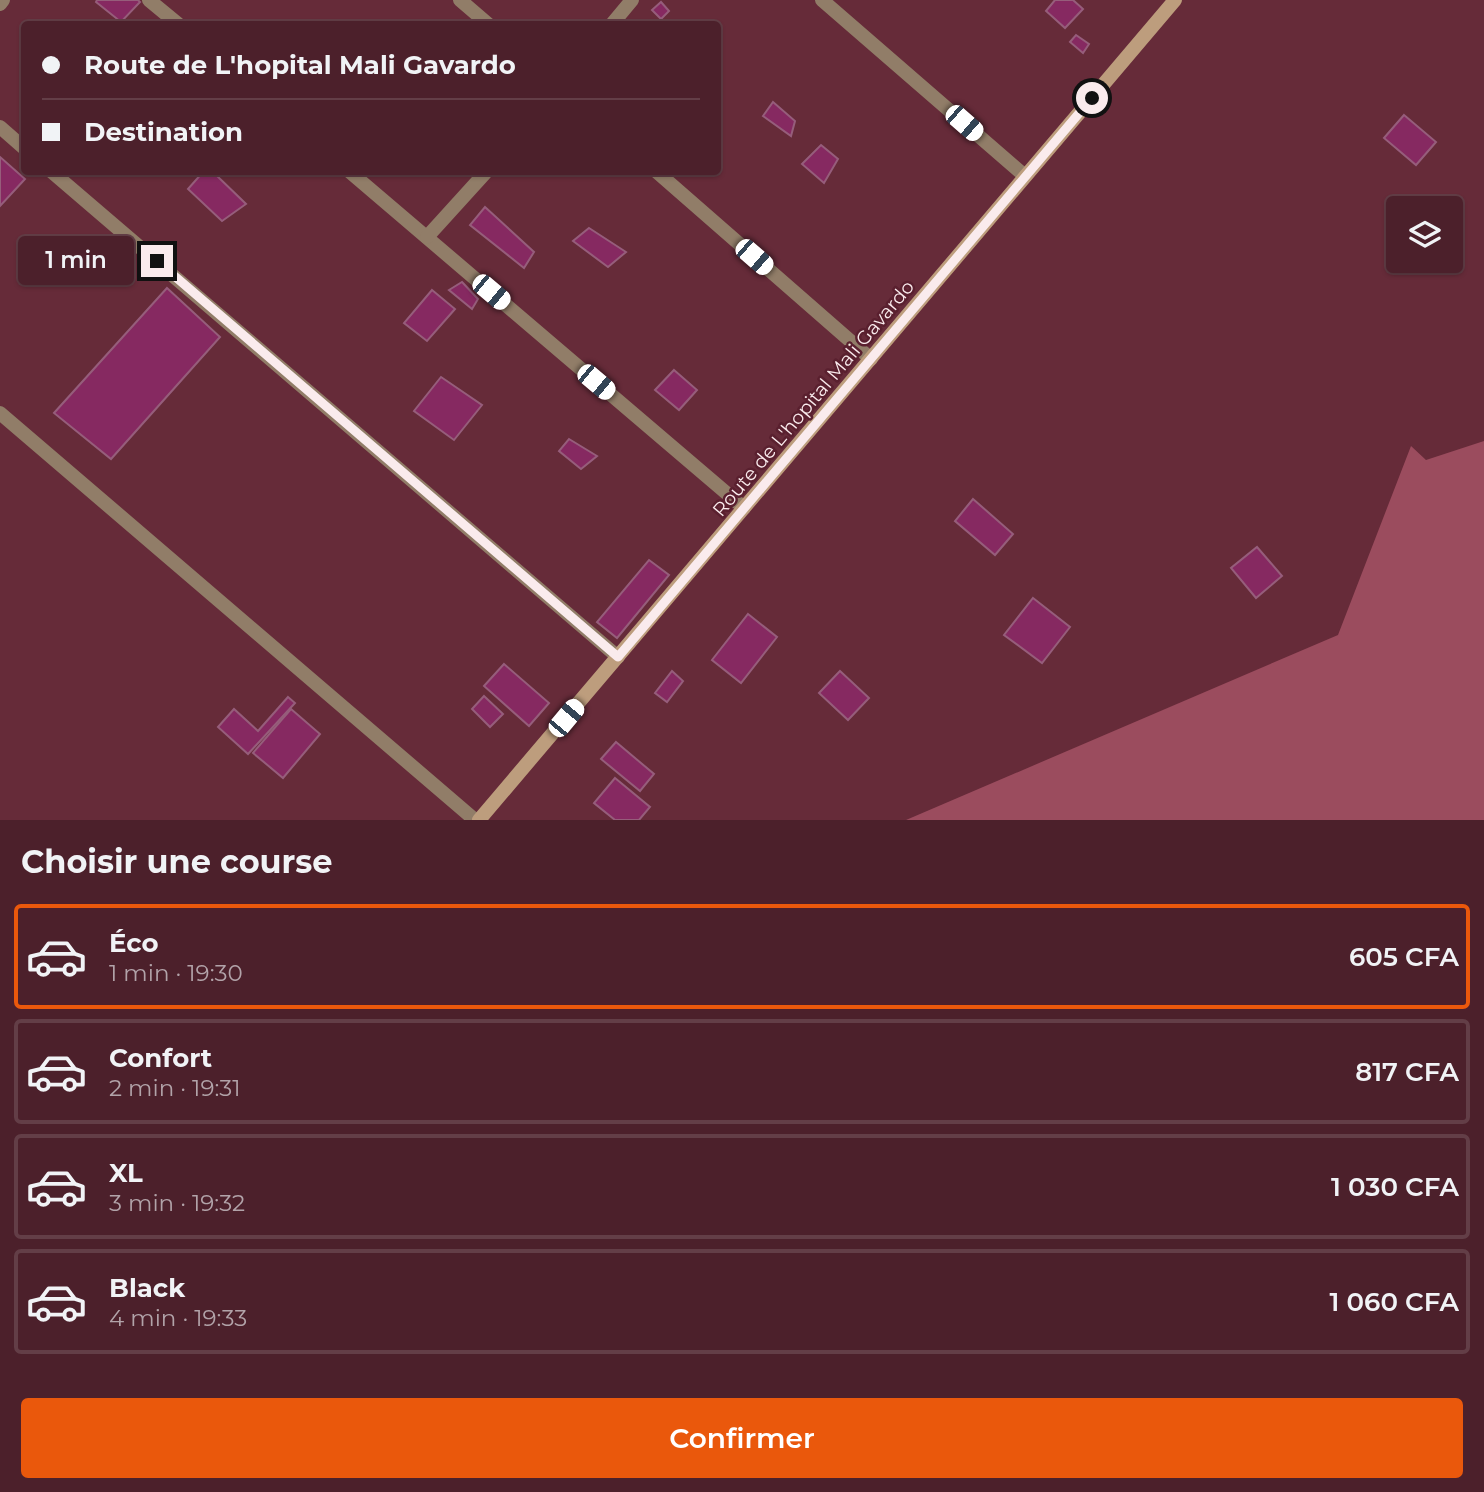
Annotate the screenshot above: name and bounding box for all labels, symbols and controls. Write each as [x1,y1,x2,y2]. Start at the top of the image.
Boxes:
text: Route de L'hopital Mali Gavardo [84,49,516,81]
route start [1076,82,1108,114]
car [942,101,987,145]
text: Destination [84,116,243,148]
map controls [1386,196,1463,273]
button: layers [1386,196,1463,273]
car [732,235,777,279]
callout: 1 min [17,236,132,286]
route end [141,245,173,277]
text: 1 min [45,246,107,274]
car [469,270,514,314]
street label: Route de L'hopital Mali Gavardo [708,275,919,521]
car [574,360,619,404]
car [545,695,588,741]
text: Choisir une course [21,842,333,881]
icon: car [25,925,88,988]
text: Éco [109,927,159,959]
text: 605 CFA [1349,941,1459,973]
text: 1 min · 19:30 [109,959,243,987]
icon: car [25,1040,88,1103]
text: Confort [109,1042,212,1074]
text: 817 CFA [1355,1056,1459,1088]
text: 2 min · 19:31 [109,1074,241,1102]
icon: car [25,1155,88,1218]
text: XL [109,1157,143,1189]
text: 1 030 CFA [1331,1171,1459,1203]
text: 3 min · 19:32 [109,1189,245,1217]
icon: car [25,1270,88,1333]
text: Black [109,1272,185,1304]
text: 1 060 CFA [1330,1286,1459,1318]
text: 4 min · 19:33 [109,1304,247,1332]
button: Confirmer [21,1398,1463,1478]

